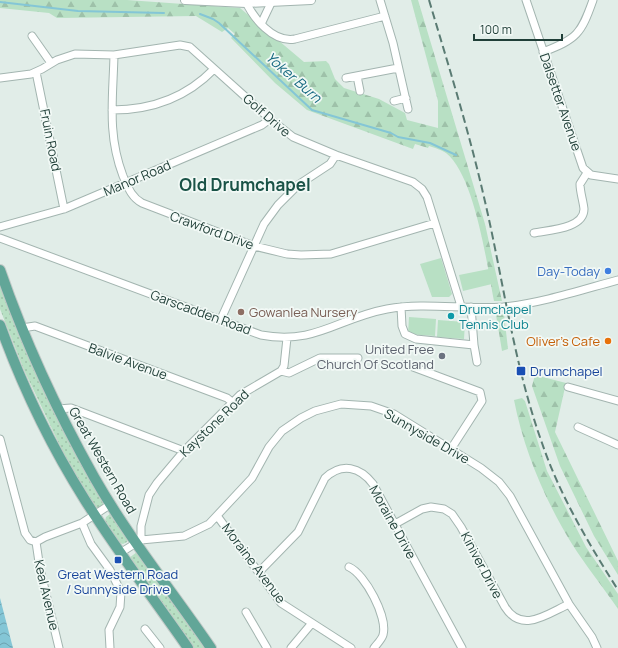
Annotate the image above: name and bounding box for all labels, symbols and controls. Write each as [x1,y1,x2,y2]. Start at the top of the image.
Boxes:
scale bar [474,16,562,42]
text: 100 m [480,21,512,38]
water label: Yoker Burn [262,48,326,107]
street label: Dalsetter Avenue [536,51,586,154]
street label: Golf Drive [239,89,295,141]
street label: Fruin Road [36,107,66,173]
street label: Manor Road [101,156,173,200]
district label: Old Drumchapel [179,173,311,196]
street label: Crawford Drive [168,206,257,254]
place label: Day-Today [537,262,600,280]
marker: Day-Today [603,266,613,276]
street label: Garscadden Road [148,285,254,339]
place label: Drumchapel Tennis Club [459,300,532,333]
place label: Gowanlea Nursery [249,303,358,321]
marker: Gowanlea Nursery [236,307,246,317]
marker: Drumchapel Tennis Club [446,311,456,321]
place label: Oliver's Cafe [526,332,600,350]
marker: Oliver's Cafe [603,336,613,346]
street label: Balvie Avenue [86,338,170,384]
place label: United Free Church Of Scotland [317,340,434,373]
marker: United Free Church Of Scotland [437,351,447,361]
place label: Drumchapel [530,362,603,380]
marker: Drumchapel [515,365,527,377]
street label: Kaystone Road [176,385,252,461]
street label: Great Western Road [65,403,141,517]
street label: Sunnyside Drive [381,404,473,468]
street label: Moraine Drive [365,482,421,562]
street label: Moraine Avenue [218,519,290,607]
street label: Kiniver Drive [457,528,507,602]
marker: Great Western Road / Sunnyside Drive [113,555,123,565]
street label: Keal Avenue [30,558,64,633]
place label: Great Western Road / Sunnyside Drive [58,565,178,598]

